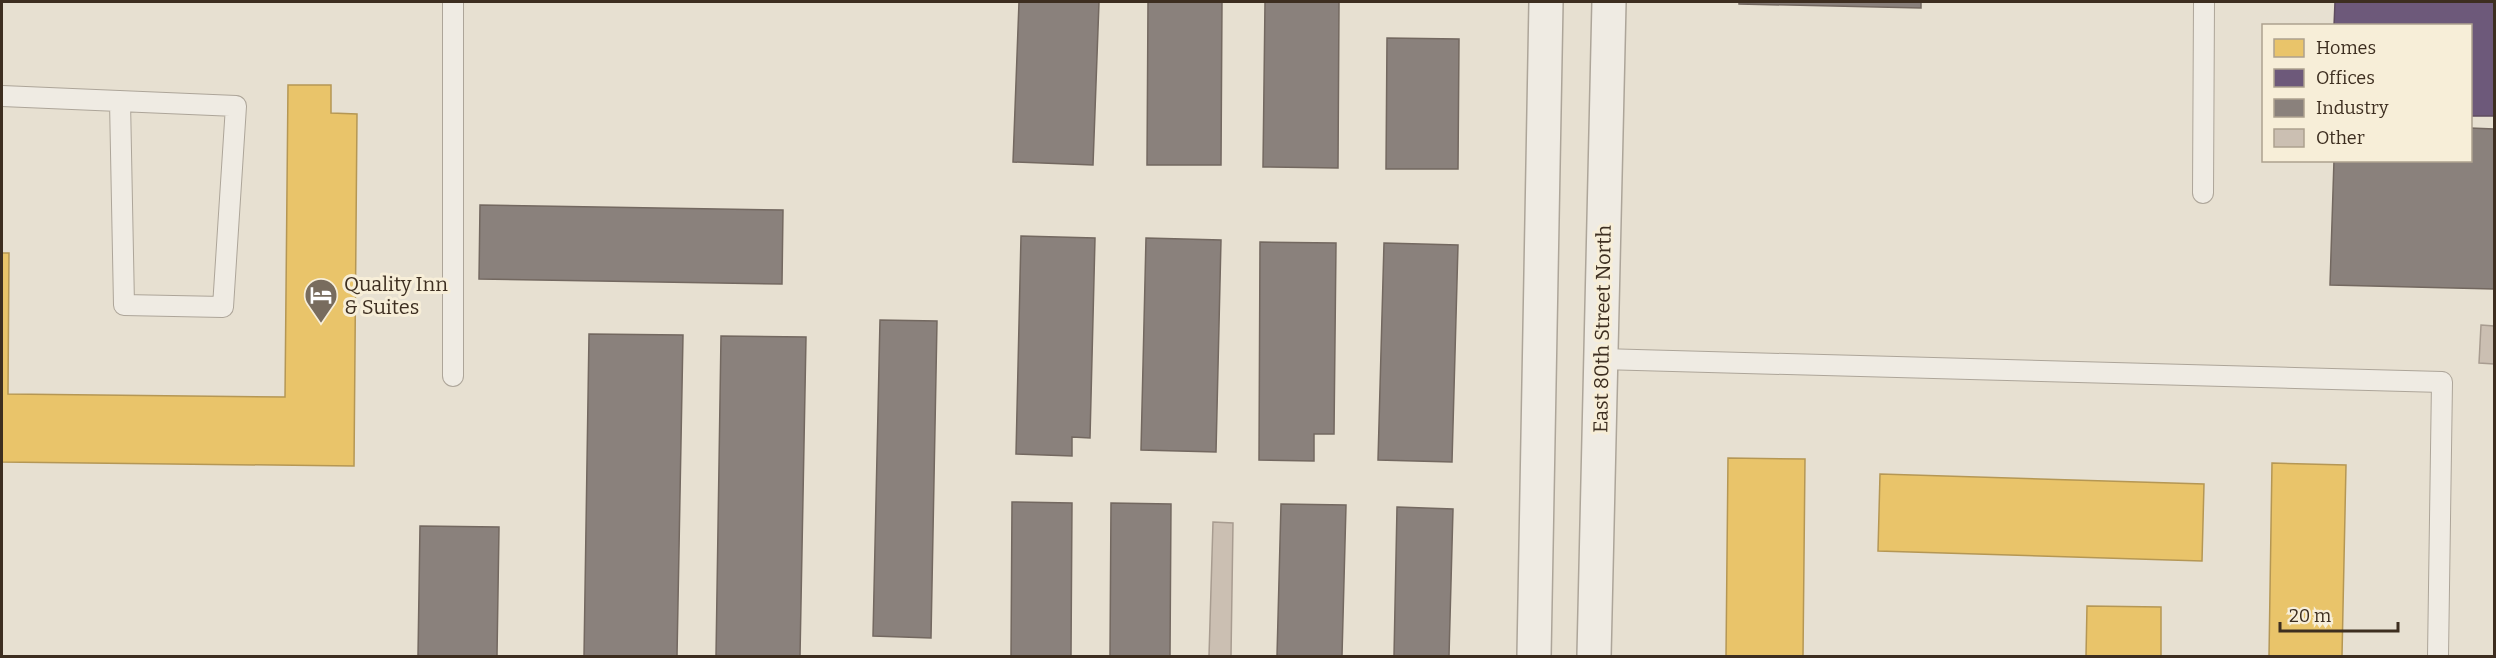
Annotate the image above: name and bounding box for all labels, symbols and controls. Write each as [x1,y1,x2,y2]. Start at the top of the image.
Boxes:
legend [2262,24,2472,162]
text: Homes [2316,37,2376,59]
text: Offices [2316,67,2375,89]
text: Industry [2316,97,2389,119]
text: Other [2316,127,2365,149]
street label: East 80th Street North [1588,224,1616,433]
place label: Quality Inn & Suites [344,272,448,319]
hotel icon: Quality Inn & Suites [303,277,339,324]
scale bar [2280,595,2398,633]
text: 20 m [2289,605,2331,627]

